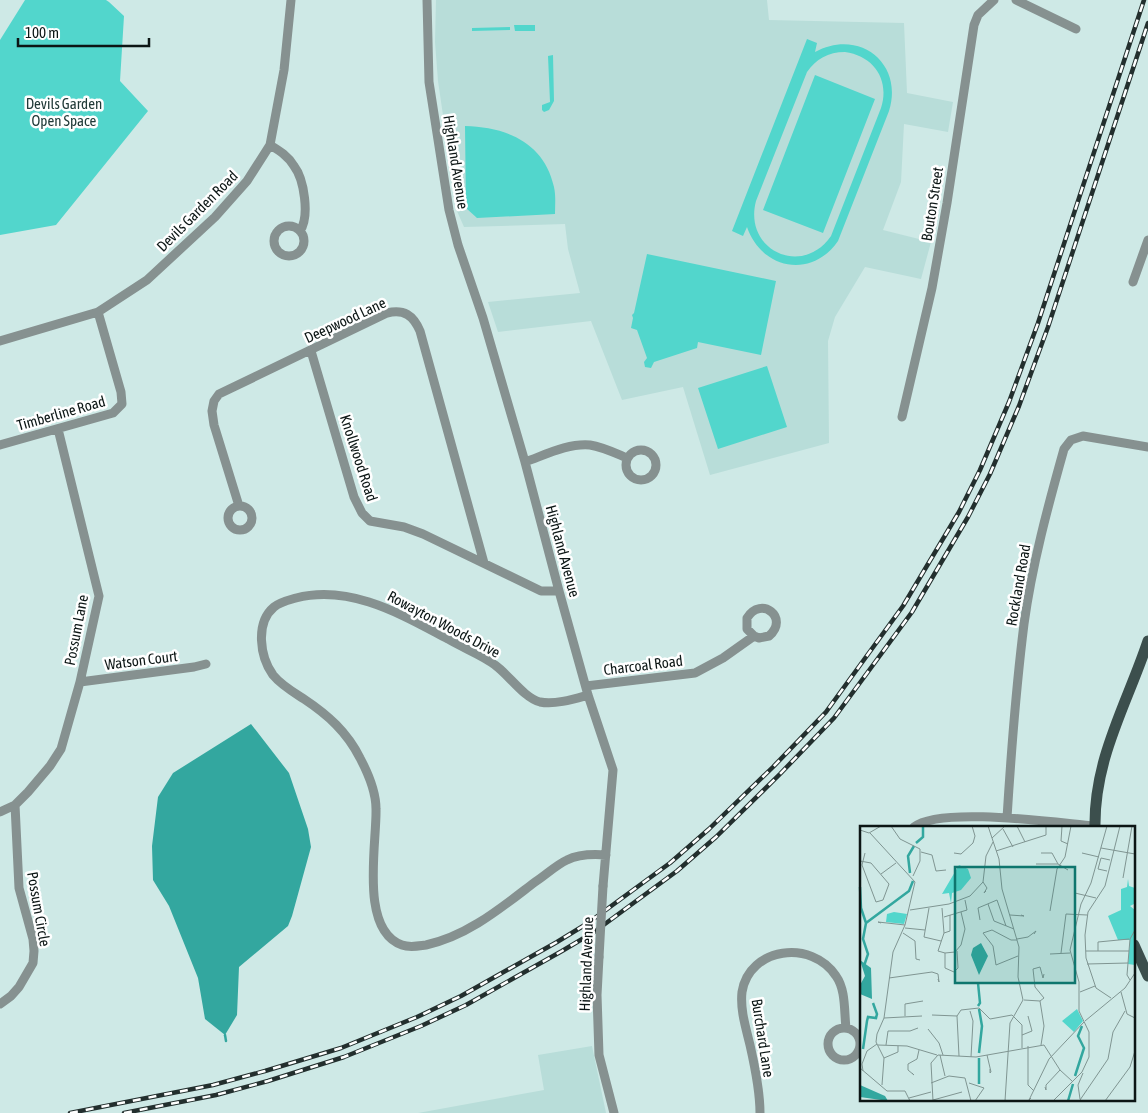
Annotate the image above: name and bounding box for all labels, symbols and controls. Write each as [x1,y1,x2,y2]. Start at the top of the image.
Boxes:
scale bar [18,15,149,47]
text: 100 m [25,24,59,41]
park label: Devils Garden Open Space [26,95,102,129]
street label: Highland Avenue [440,114,472,210]
street label: Bouton Street [918,166,946,242]
street label: Devils Garden Road [153,167,241,255]
street label: Deepwood Lane [302,294,389,346]
street label: Timberline Road [15,392,107,434]
street label: Knollwood Road [337,412,381,504]
street label: Highland Avenue [543,503,584,599]
street label: Rockland Road [1002,543,1034,627]
street label: Rowayton Woods Drive [385,587,503,661]
street label: Possum Lane [61,593,91,667]
street label: Watson Court [104,647,178,673]
street label: Charcoal Road [602,652,684,678]
inset map [860,826,1136,1100]
street label: Possum Circle [24,870,54,948]
street label: Highland Avenue [576,916,596,1012]
street label: Burchard Lane [748,998,778,1079]

